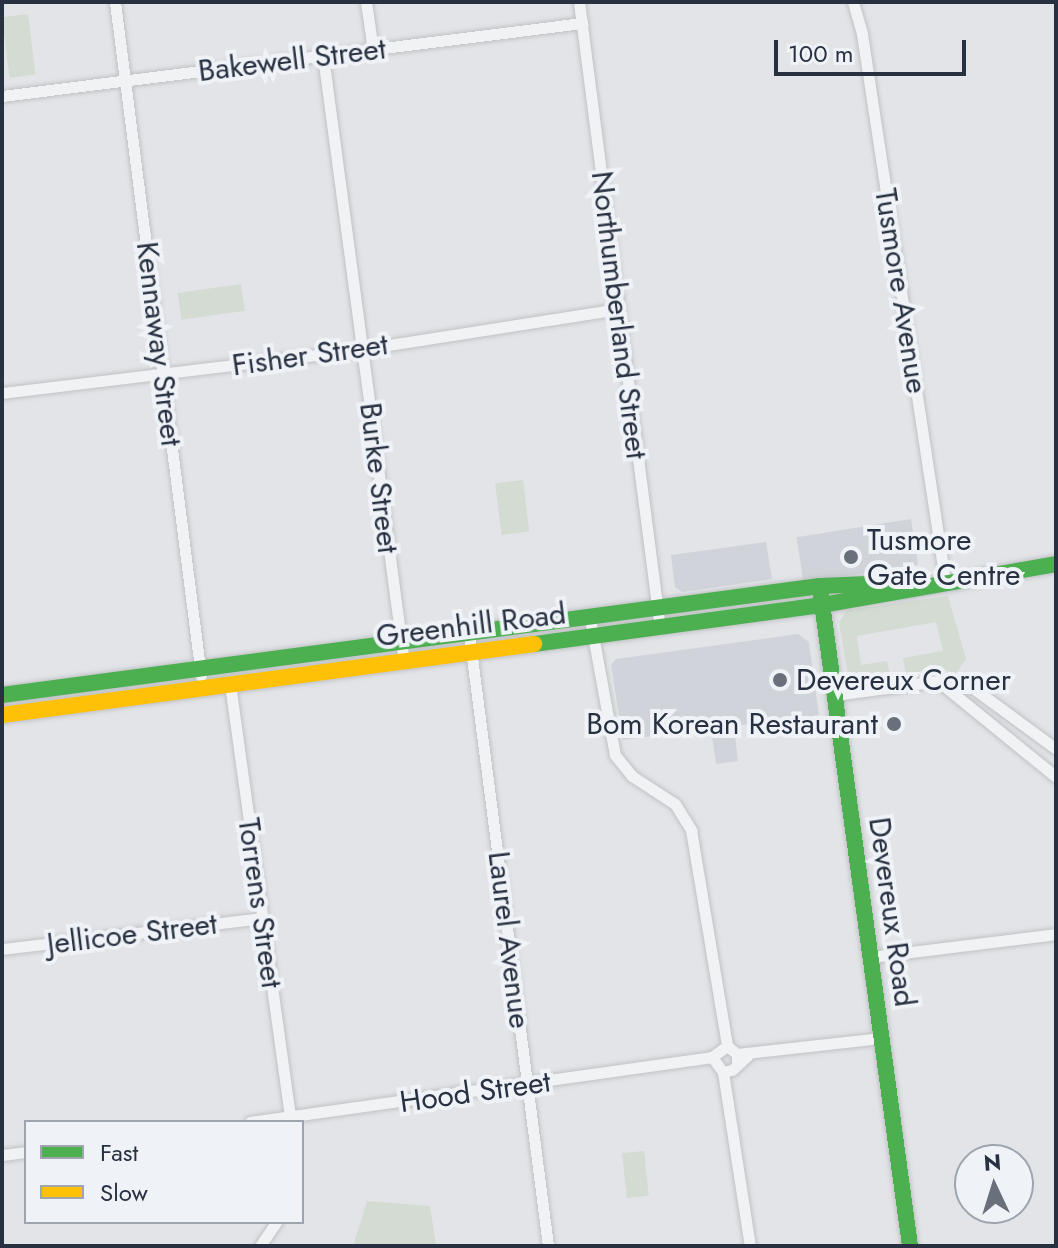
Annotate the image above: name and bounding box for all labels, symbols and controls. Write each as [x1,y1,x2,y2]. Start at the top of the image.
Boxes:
scale bar [778,24,970,74]
street label: Bakewell Street [196,31,388,89]
text: 100 m [788,36,854,71]
street label: Northumberland Street [583,169,655,461]
street label: Tusmore Avenue [867,186,935,396]
street label: Kennaway Street [129,240,189,448]
street label: Fisher Street [230,326,390,384]
street label: Burke Street [352,401,406,555]
place label: Tusmore Gate Centre [867,522,1021,592]
marker: Tusmore Gate Centre [842,548,860,566]
street label: Greenhill Road [374,596,568,654]
place label: Devereux Corner [796,662,1011,698]
marker: Devereux Corner [771,671,789,689]
place label: Bom Korean Restaurant [586,706,878,742]
marker: Bom Korean Restaurant [885,715,903,733]
street label: Devereux Road [861,815,923,1009]
street label: Torrens Street [230,816,290,990]
street label: Laurel Avenue [480,849,538,1031]
street label: Jellicoe Street [45,906,219,962]
street label: Hood Street [397,1064,553,1120]
legend [24,1120,304,1224]
text: Fast [100,1135,138,1170]
north arrow [954,1144,1034,1224]
text: N [983,1145,1002,1179]
text: Slow [100,1175,148,1210]

